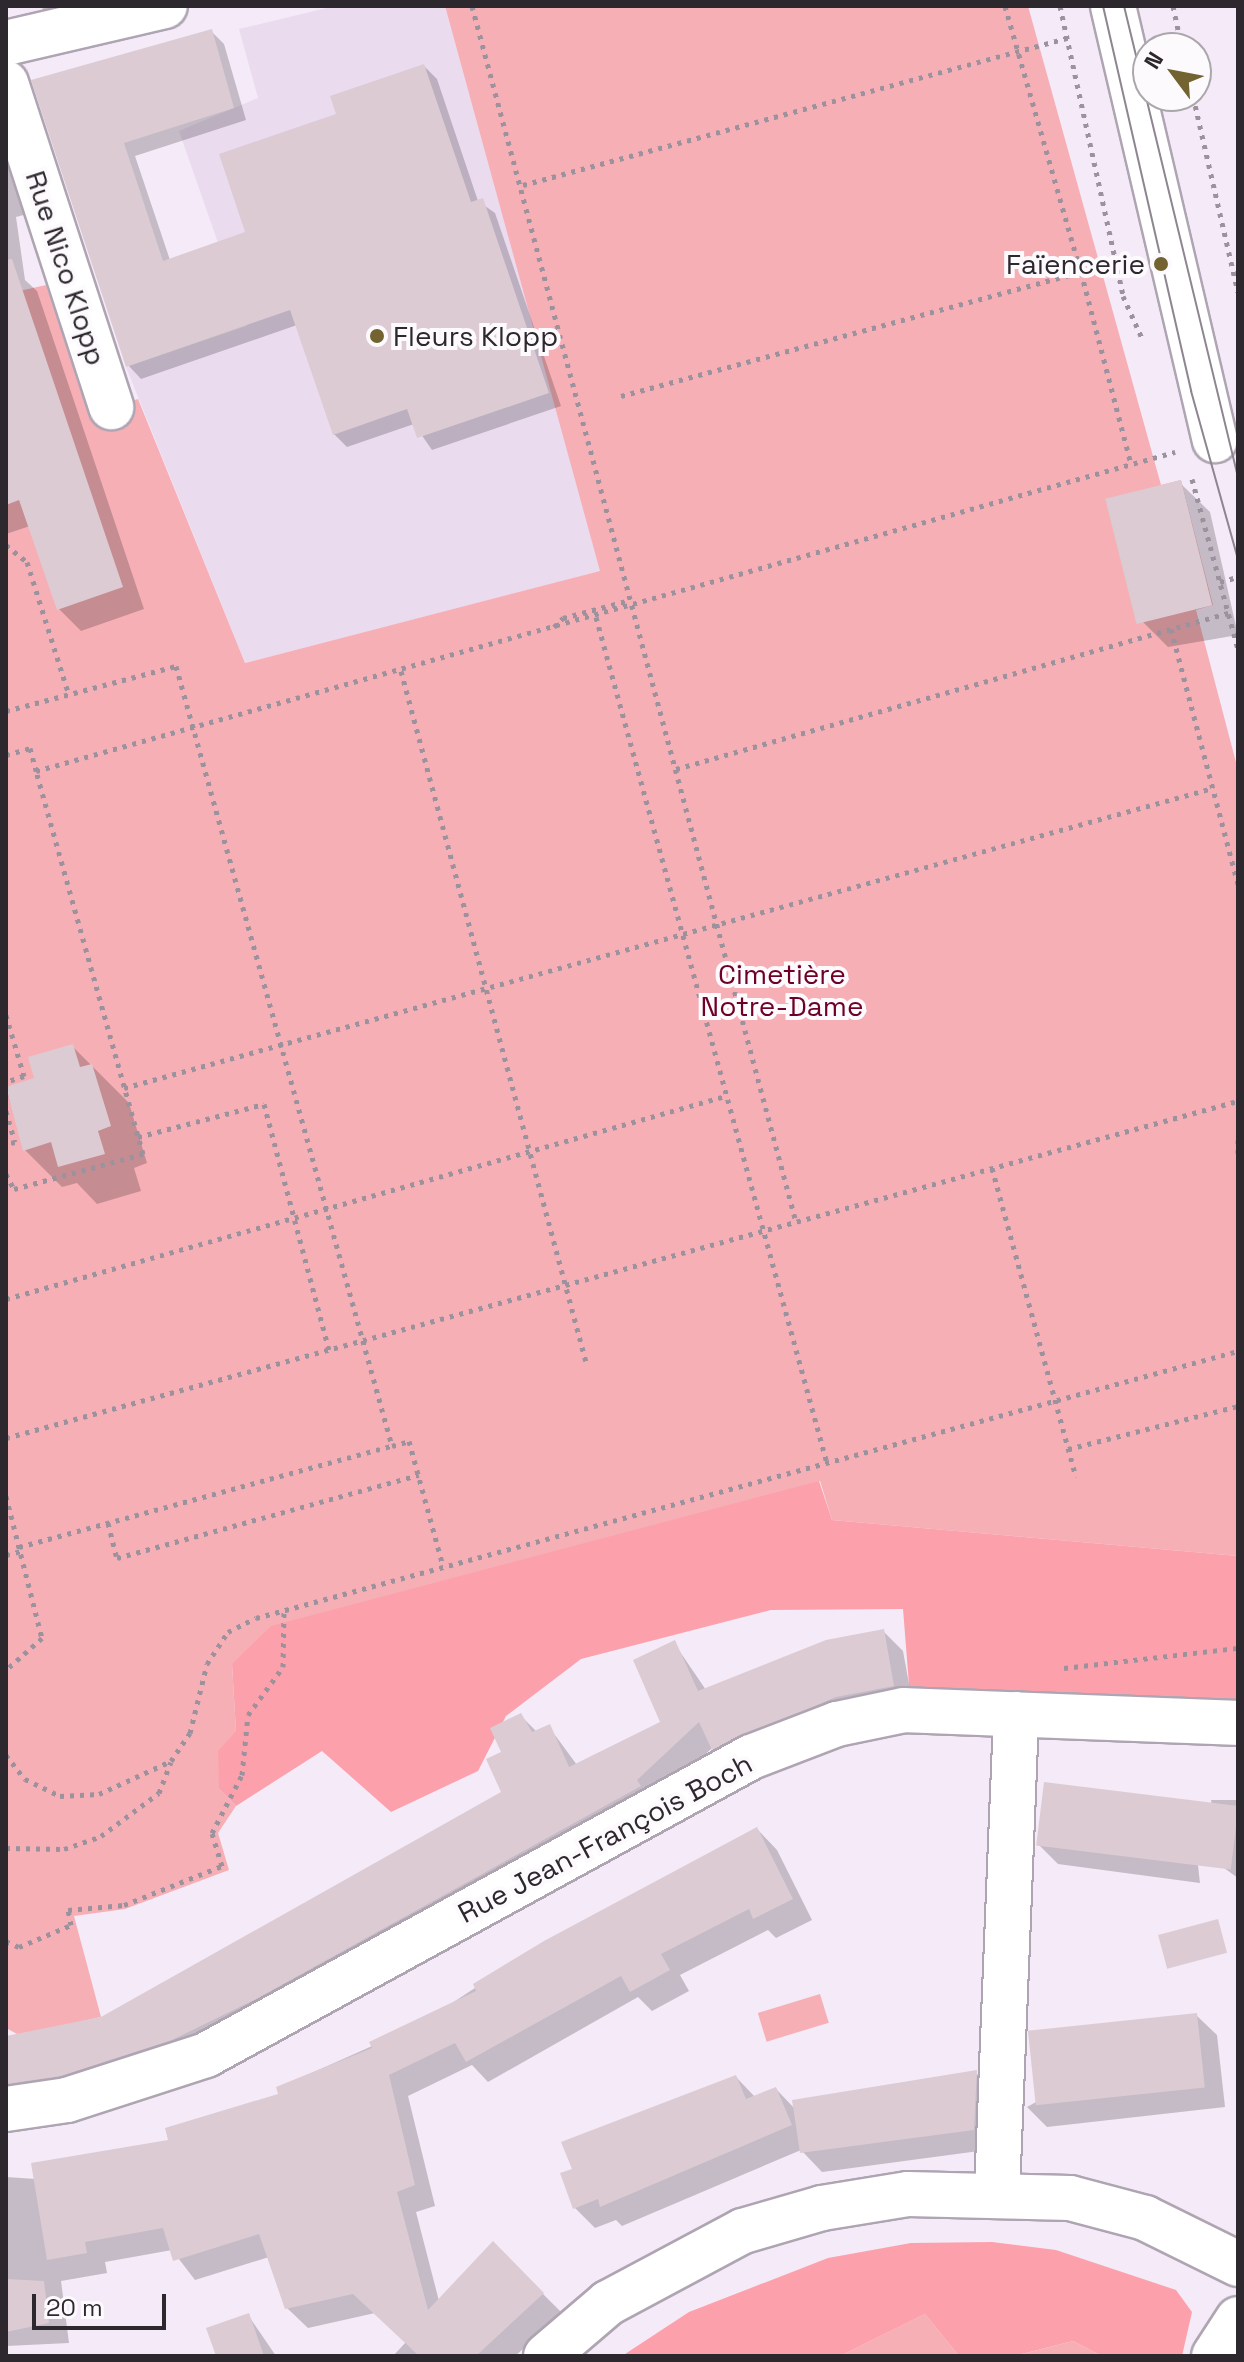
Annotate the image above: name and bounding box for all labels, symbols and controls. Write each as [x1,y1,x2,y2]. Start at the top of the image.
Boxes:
north arrow [1132,32,1212,112]
text: N [1138,47,1169,74]
street label: Rue Nico Klopp [19,166,113,370]
place label: Faïencerie [1006,247,1145,281]
marker: Faïencerie [1152,255,1170,273]
place label: Fleurs Klopp [393,319,558,353]
marker: Fleurs Klopp [368,327,386,345]
park label: Cimetière Notre-Dame [701,957,863,1023]
street label: Rue Jean-François Boch [452,1746,758,1930]
scale bar [36,2278,170,2328]
text: 20 m [46,2292,103,2323]

